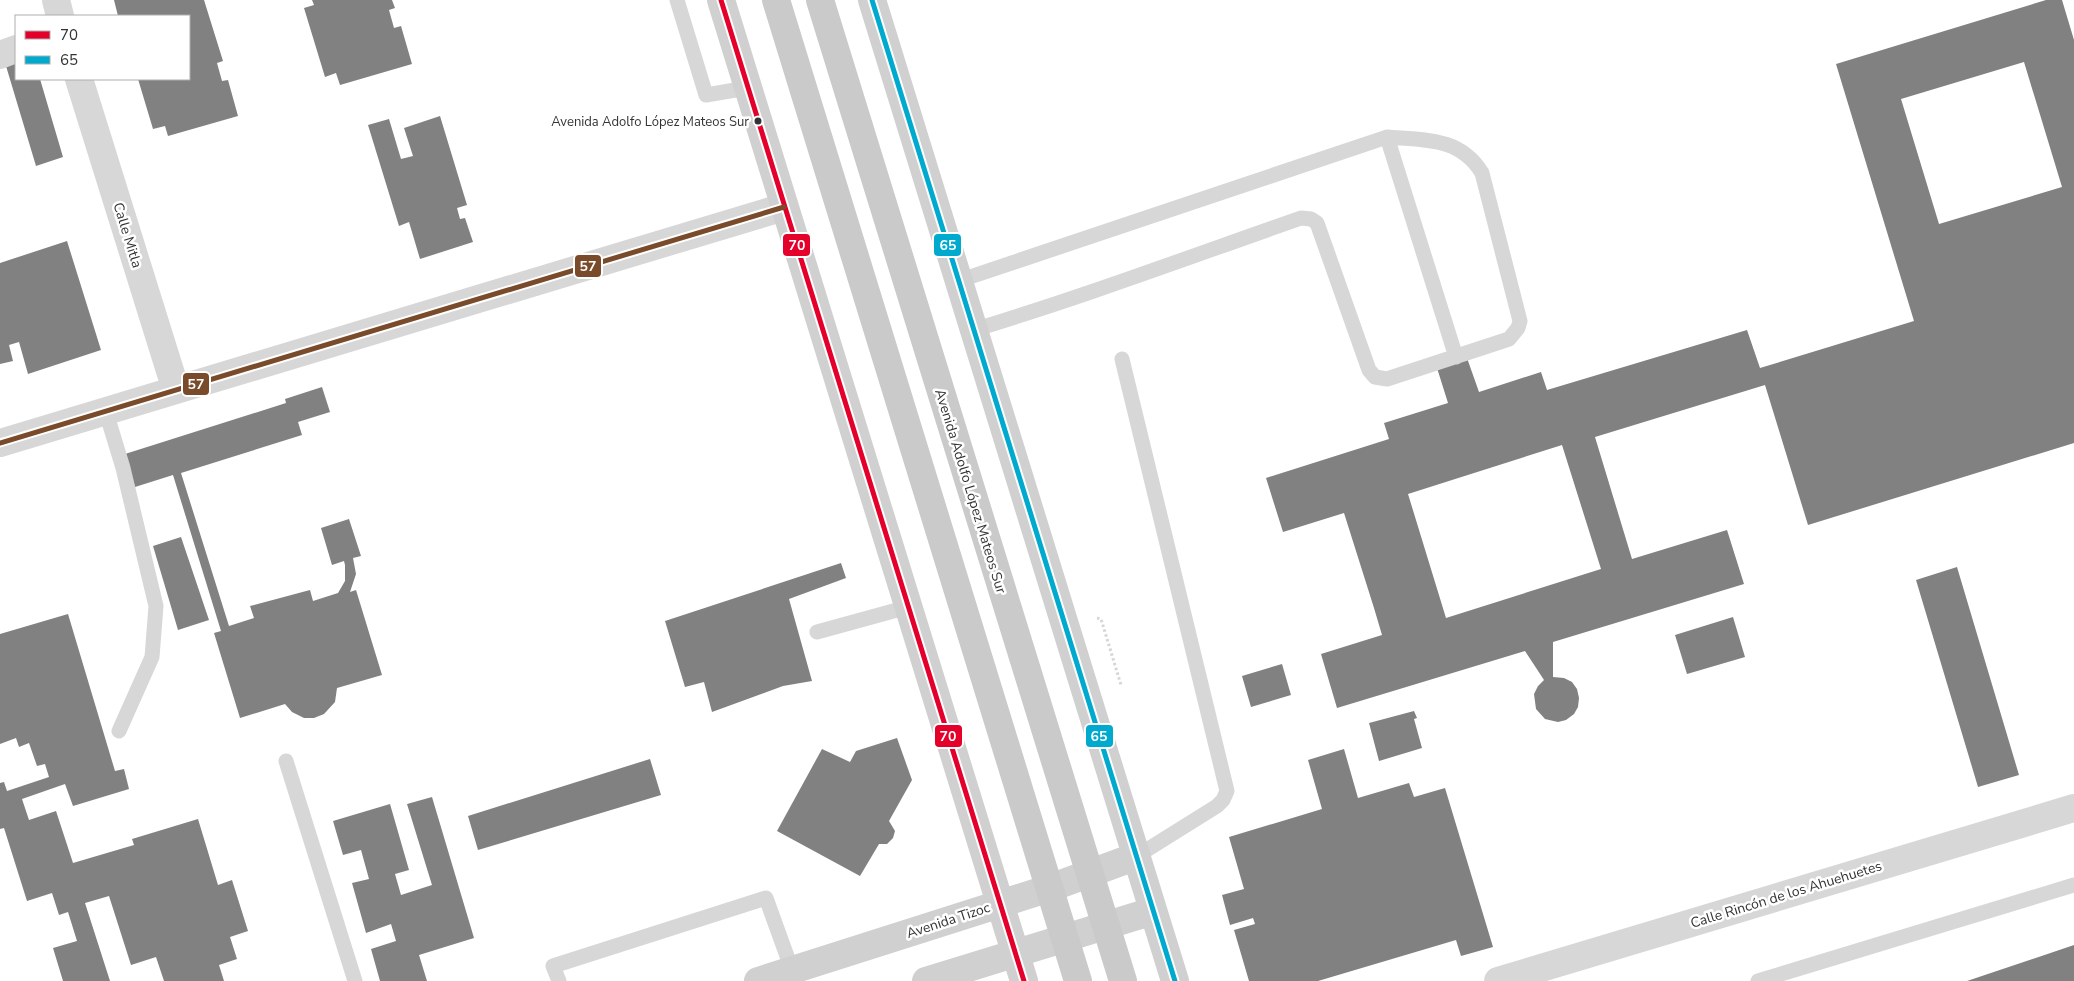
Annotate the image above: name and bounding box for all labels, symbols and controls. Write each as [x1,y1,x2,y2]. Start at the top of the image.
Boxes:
legend [15,15,190,80]
text: 70 [60,25,78,45]
text: 65 [60,50,78,70]
place label: Avenida Adolfo López Mateos Sur [551,113,749,131]
marker: Avenida Adolfo López Mateos Sur [753,116,763,126]
street label: Calle Mitla [109,200,146,270]
line badge: 70 [782,233,811,257]
line badge: 65 [933,233,962,257]
text: 70 [789,236,805,255]
text: 65 [940,236,956,255]
line badge: 57 [574,254,602,278]
text: 57 [580,257,596,276]
line badge: 57 [182,372,210,396]
text: 57 [188,375,204,394]
street label: Avenida Adolfo López Mateos Sur [930,387,1011,596]
line badge: 70 [934,724,963,748]
line badge: 65 [1085,724,1114,748]
text: 70 [940,727,956,746]
text: 65 [1091,727,1107,746]
street label: Calle Rincón de los Ahuehuetes [1688,856,1884,933]
street label: Avenida Tizoc [904,898,993,943]

